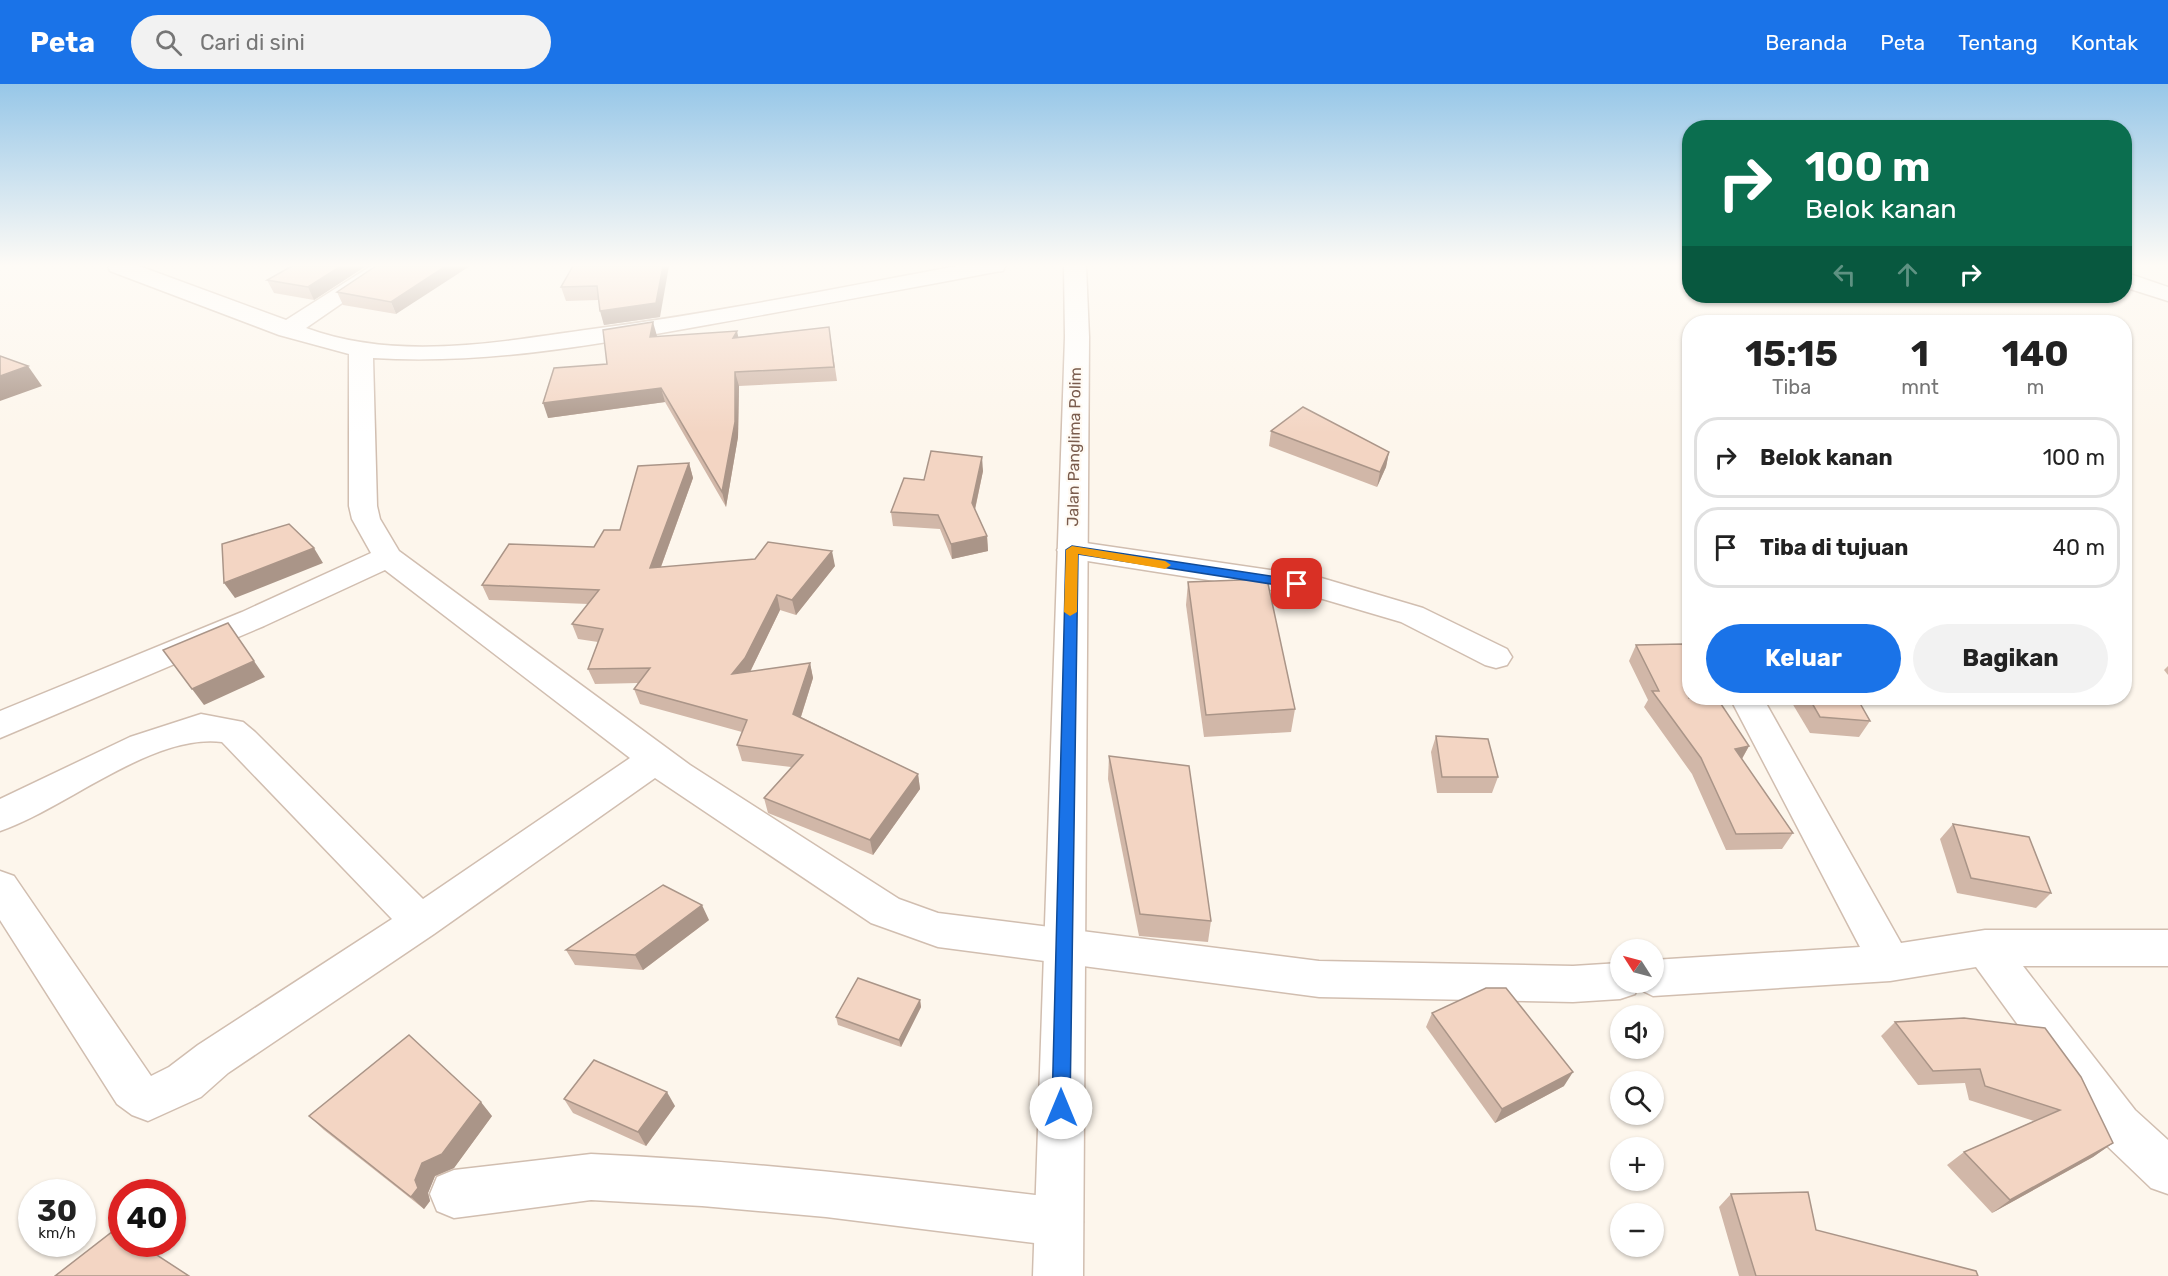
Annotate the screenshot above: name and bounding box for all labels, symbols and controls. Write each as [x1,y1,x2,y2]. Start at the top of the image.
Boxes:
search box [131,15,551,69]
text: Peta [30,26,95,59]
icon: search [152,26,185,59]
text: Cari di sini [200,29,305,56]
text: Beranda [1765,30,1847,55]
text: Peta [1880,30,1925,55]
text: Tentang [1958,30,2038,55]
text: Kontak [2071,30,2138,55]
text: 100 m [1805,142,1930,192]
icon: right [1706,144,1784,222]
text: Belok kanan [1805,193,1957,225]
icon: left [1828,258,1861,291]
icon: ahead [1891,258,1924,291]
icon: right [1954,258,1987,291]
text: 15:15 [1745,332,1838,375]
text: 1 [1911,332,1929,375]
text: 140 [2002,332,2069,375]
street label: Jalan Panglima Polim [1063,367,1085,527]
text: Tiba [1772,375,1811,399]
text: mnt [1901,375,1939,399]
text: m [2026,375,2044,399]
icon: right [1709,441,1742,474]
text: Belok kanan [1760,444,1893,471]
text: 100 m [2043,444,2105,471]
icon: arrive [1709,531,1742,564]
text: Tiba di tujuan [1760,534,1908,561]
text: 40 m [2052,534,2105,561]
pin [1271,558,1322,609]
icon: arrive [1280,567,1313,600]
button: Keluar [1706,624,1901,693]
button: Bagikan [1913,624,2108,693]
north arrow [1610,939,1664,993]
map controls [1610,939,1664,1257]
button: sound [1610,1005,1664,1059]
button: search [1610,1071,1664,1125]
position arrow [1029,1076,1093,1140]
button: + [1610,1137,1664,1191]
speed limit sign: 40 [108,1179,186,1257]
text: 30 [37,1193,77,1229]
button: − [1610,1203,1664,1257]
text: km/h [38,1224,76,1242]

